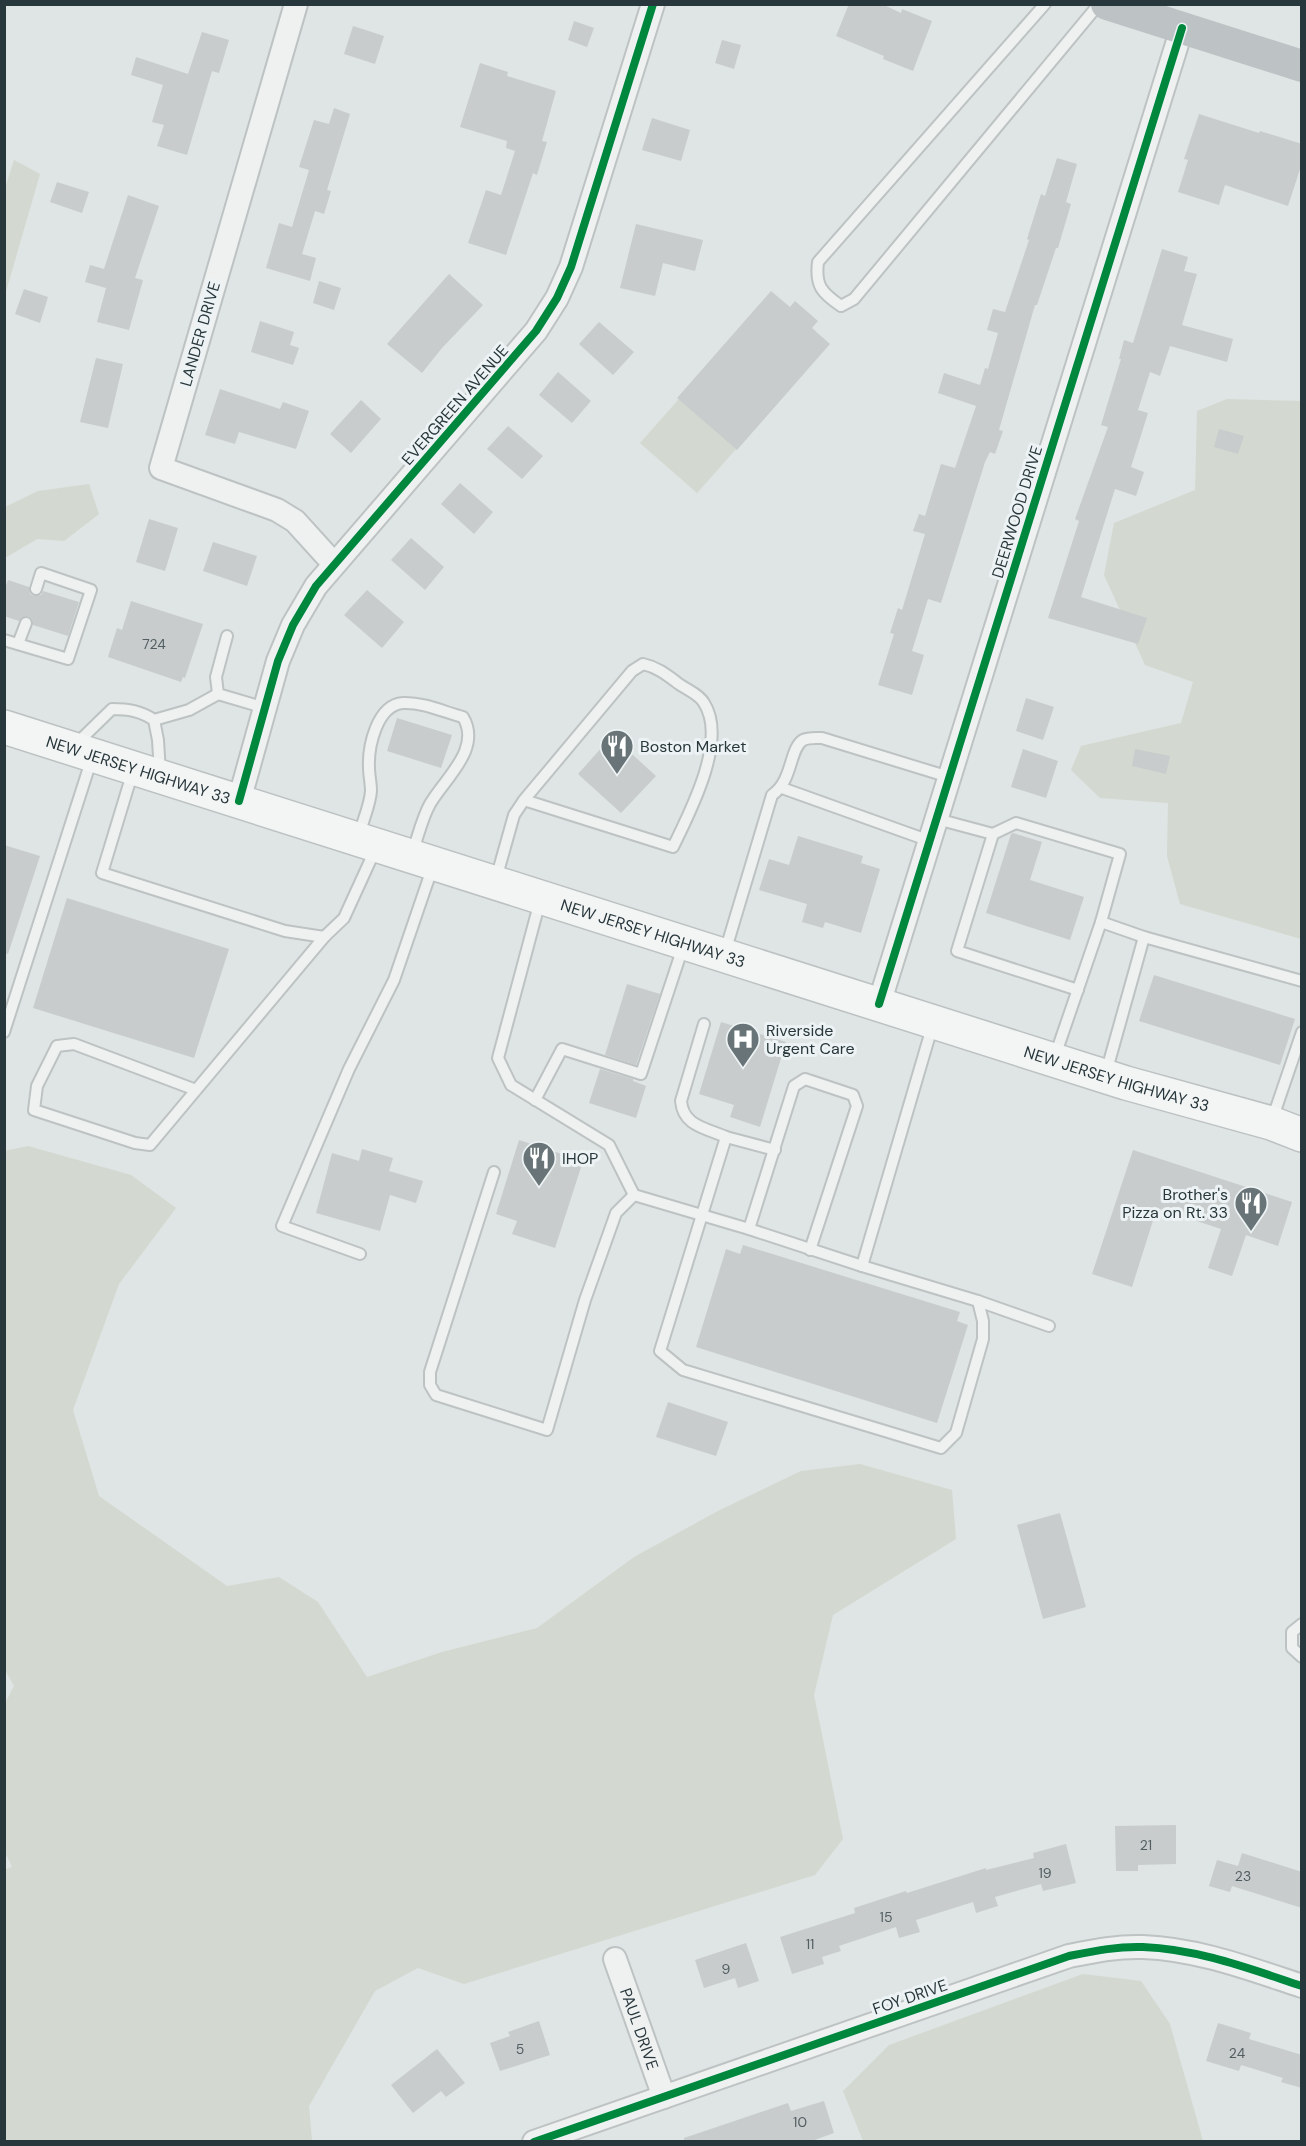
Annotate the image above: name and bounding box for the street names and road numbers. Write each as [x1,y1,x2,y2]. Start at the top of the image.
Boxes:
street label: LANDER DRIVE [175,279,225,389]
street label: EVERGREEN AVENUE [397,340,513,470]
street label: DEERWOOD DRIVE [987,443,1047,581]
street label: NEW JERSEY HIGHWAY 33 [44,731,233,809]
street label: NEW JERSEY HIGHWAY 33 [558,894,748,972]
street label: NEW JERSEY HIGHWAY 33 [1021,1041,1212,1116]
street label: FOY DRIVE [870,1974,950,2020]
street label: PAUL DRIVE [616,1985,664,2072]

